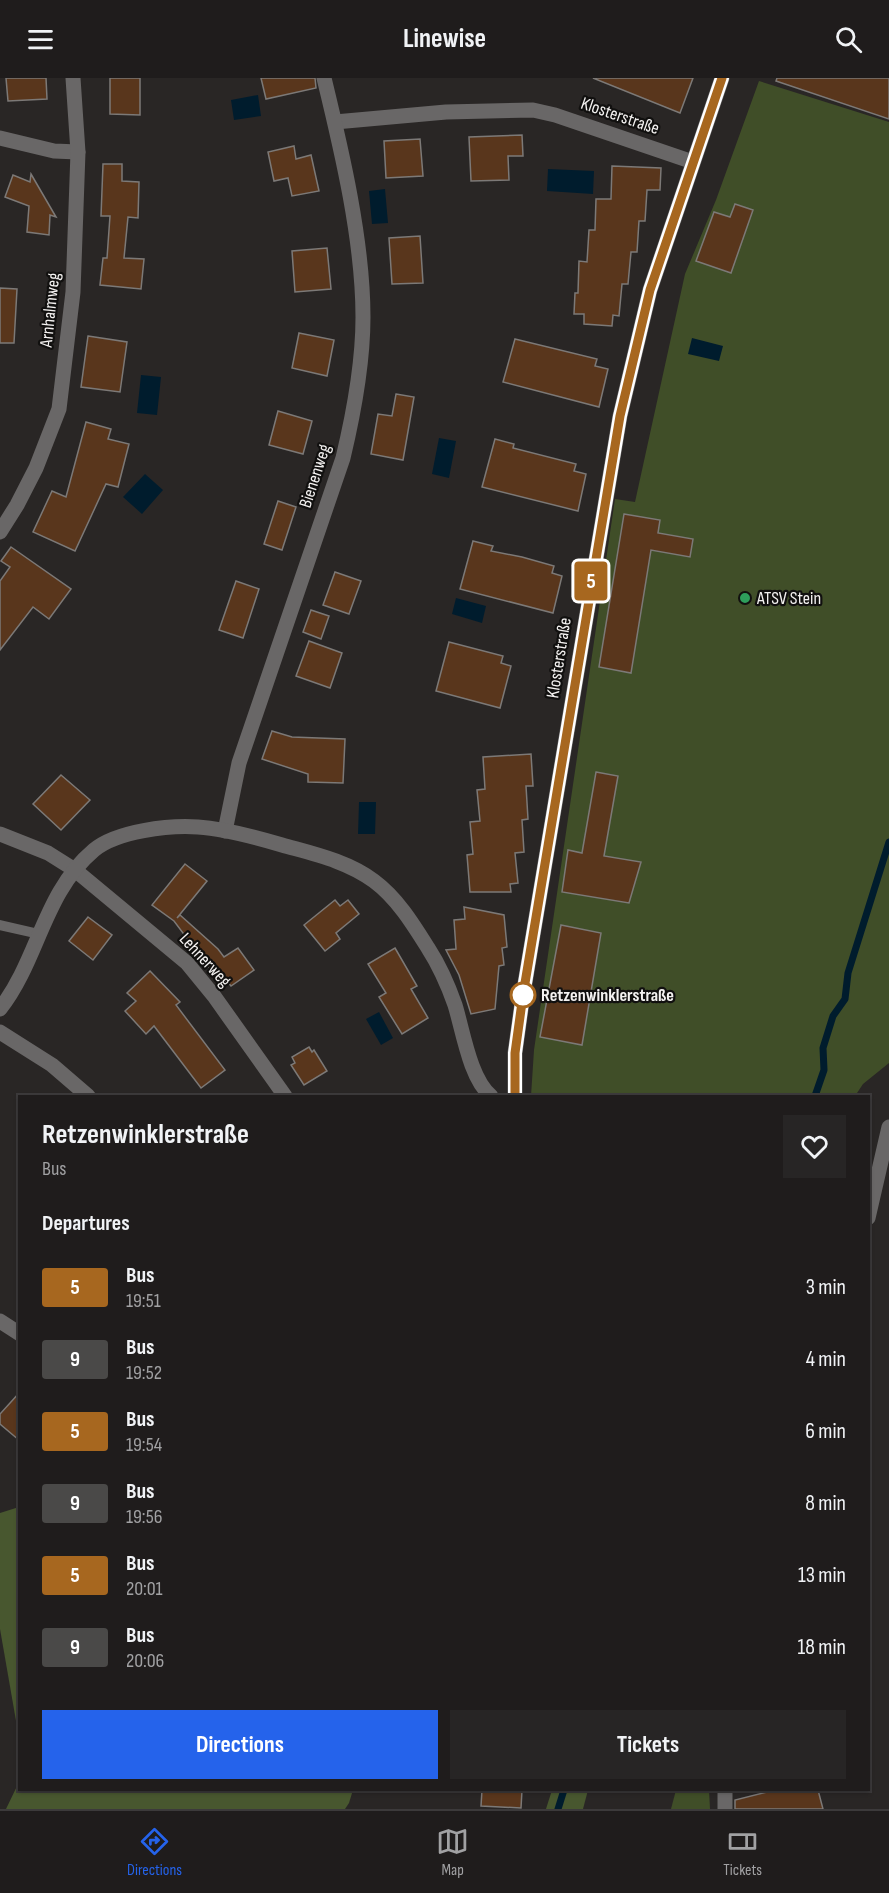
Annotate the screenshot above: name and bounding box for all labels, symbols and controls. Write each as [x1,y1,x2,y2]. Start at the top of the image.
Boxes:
icon: menu [24,23,57,56]
text: Linewise [403,23,486,55]
icon: search [832,23,865,56]
street label: Klosterstraße [578,93,662,139]
street label: Arnhalmweg [36,272,64,349]
street label: Bienenweg [295,442,335,510]
line badge: 5 [572,562,610,600]
text: 5 [586,569,596,594]
place label: ATSV Stein [756,588,821,609]
marker: ATSV Stein [738,591,752,605]
street label: Klosterstraße [542,616,576,700]
street label: Lehnerweg [175,929,235,991]
marker: Retzenwinklerstraße [510,982,536,1008]
place label: Retzenwinklerstraße [541,985,674,1006]
button: heart [783,1115,846,1178]
text: Retzenwinklerstraße [42,1118,249,1151]
text: Bus [42,1157,66,1181]
text: Departures [42,1210,130,1237]
text: Bus [126,1262,155,1289]
text: 3 min [806,1274,846,1301]
text: 5 [70,1275,80,1300]
text: 19:51 [126,1289,161,1313]
text: Bus [126,1334,155,1361]
text: 4 min [806,1346,846,1373]
text: 9 [70,1347,80,1372]
text: 19:52 [126,1361,162,1385]
text: Bus [126,1406,155,1433]
text: 6 min [805,1418,846,1445]
text: 5 [70,1419,80,1444]
text: 19:54 [126,1433,162,1457]
text: Bus [126,1478,155,1505]
text: 8 min [805,1490,846,1517]
text: 9 [70,1491,80,1516]
text: 19:56 [126,1505,162,1529]
text: Bus [126,1550,155,1577]
text: 13 min [798,1562,846,1589]
text: 5 [70,1563,80,1588]
text: 20:01 [126,1577,163,1601]
text: Bus [126,1622,155,1649]
text: 18 min [798,1634,846,1661]
text: 9 [70,1635,80,1660]
text: 20:06 [126,1649,164,1673]
button: Directions [42,1710,438,1779]
button: Tickets [450,1710,846,1779]
tab: Directions [127,1825,182,1880]
tab: Map [436,1825,469,1880]
tab: Tickets [723,1825,762,1880]

